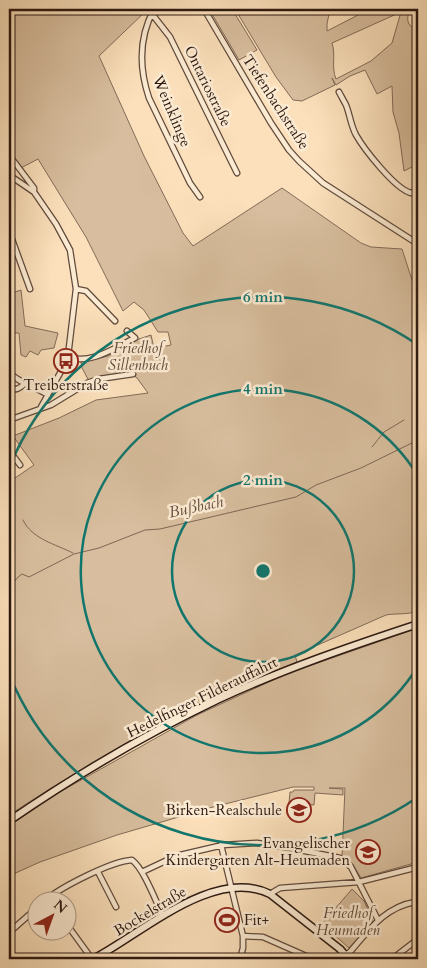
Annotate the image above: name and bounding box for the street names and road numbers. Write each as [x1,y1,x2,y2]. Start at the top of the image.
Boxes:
street label: Ontariostraße [180,42,236,130]
street label: Tiefenbachstraße [238,51,314,153]
street label: Weinklinge [148,71,196,150]
street label: Hedelfinger Filderauffahrt [123,652,281,742]
street label: Bockelstraße [110,881,190,940]

